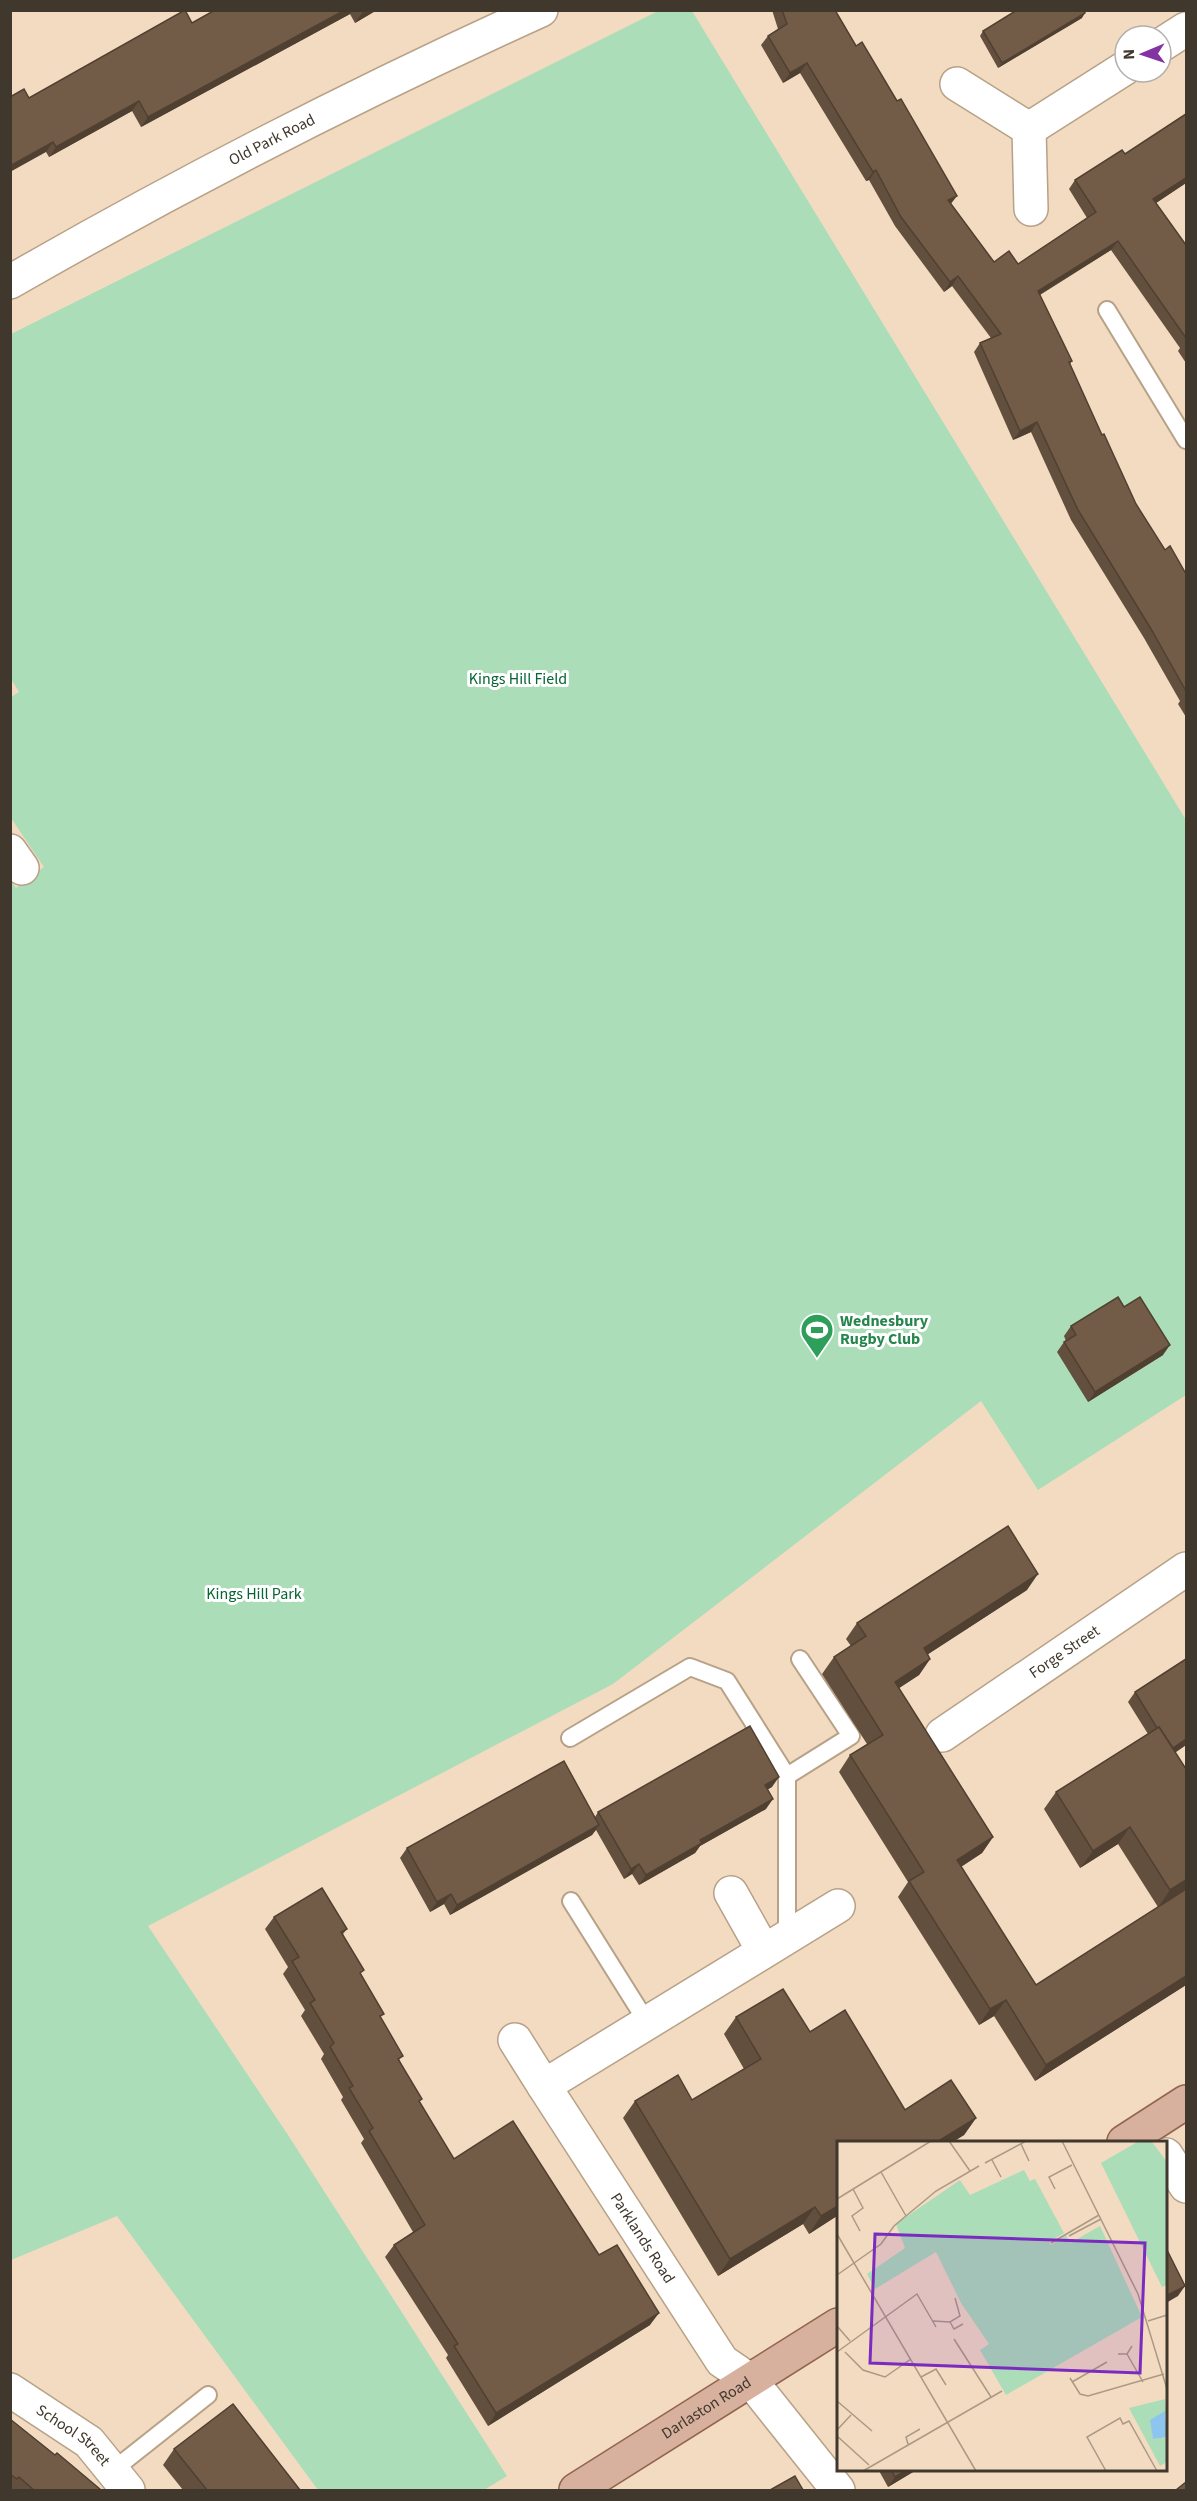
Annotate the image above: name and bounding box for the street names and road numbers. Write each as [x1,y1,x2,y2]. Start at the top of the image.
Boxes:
street label: Old Park Road [225,109,319,171]
street label: Forge Street [1025,1620,1104,1684]
street label: Parklands Road [605,2189,680,2288]
street label: Darlaston Road [657,2371,755,2444]
street label: School Street [32,2399,116,2471]

